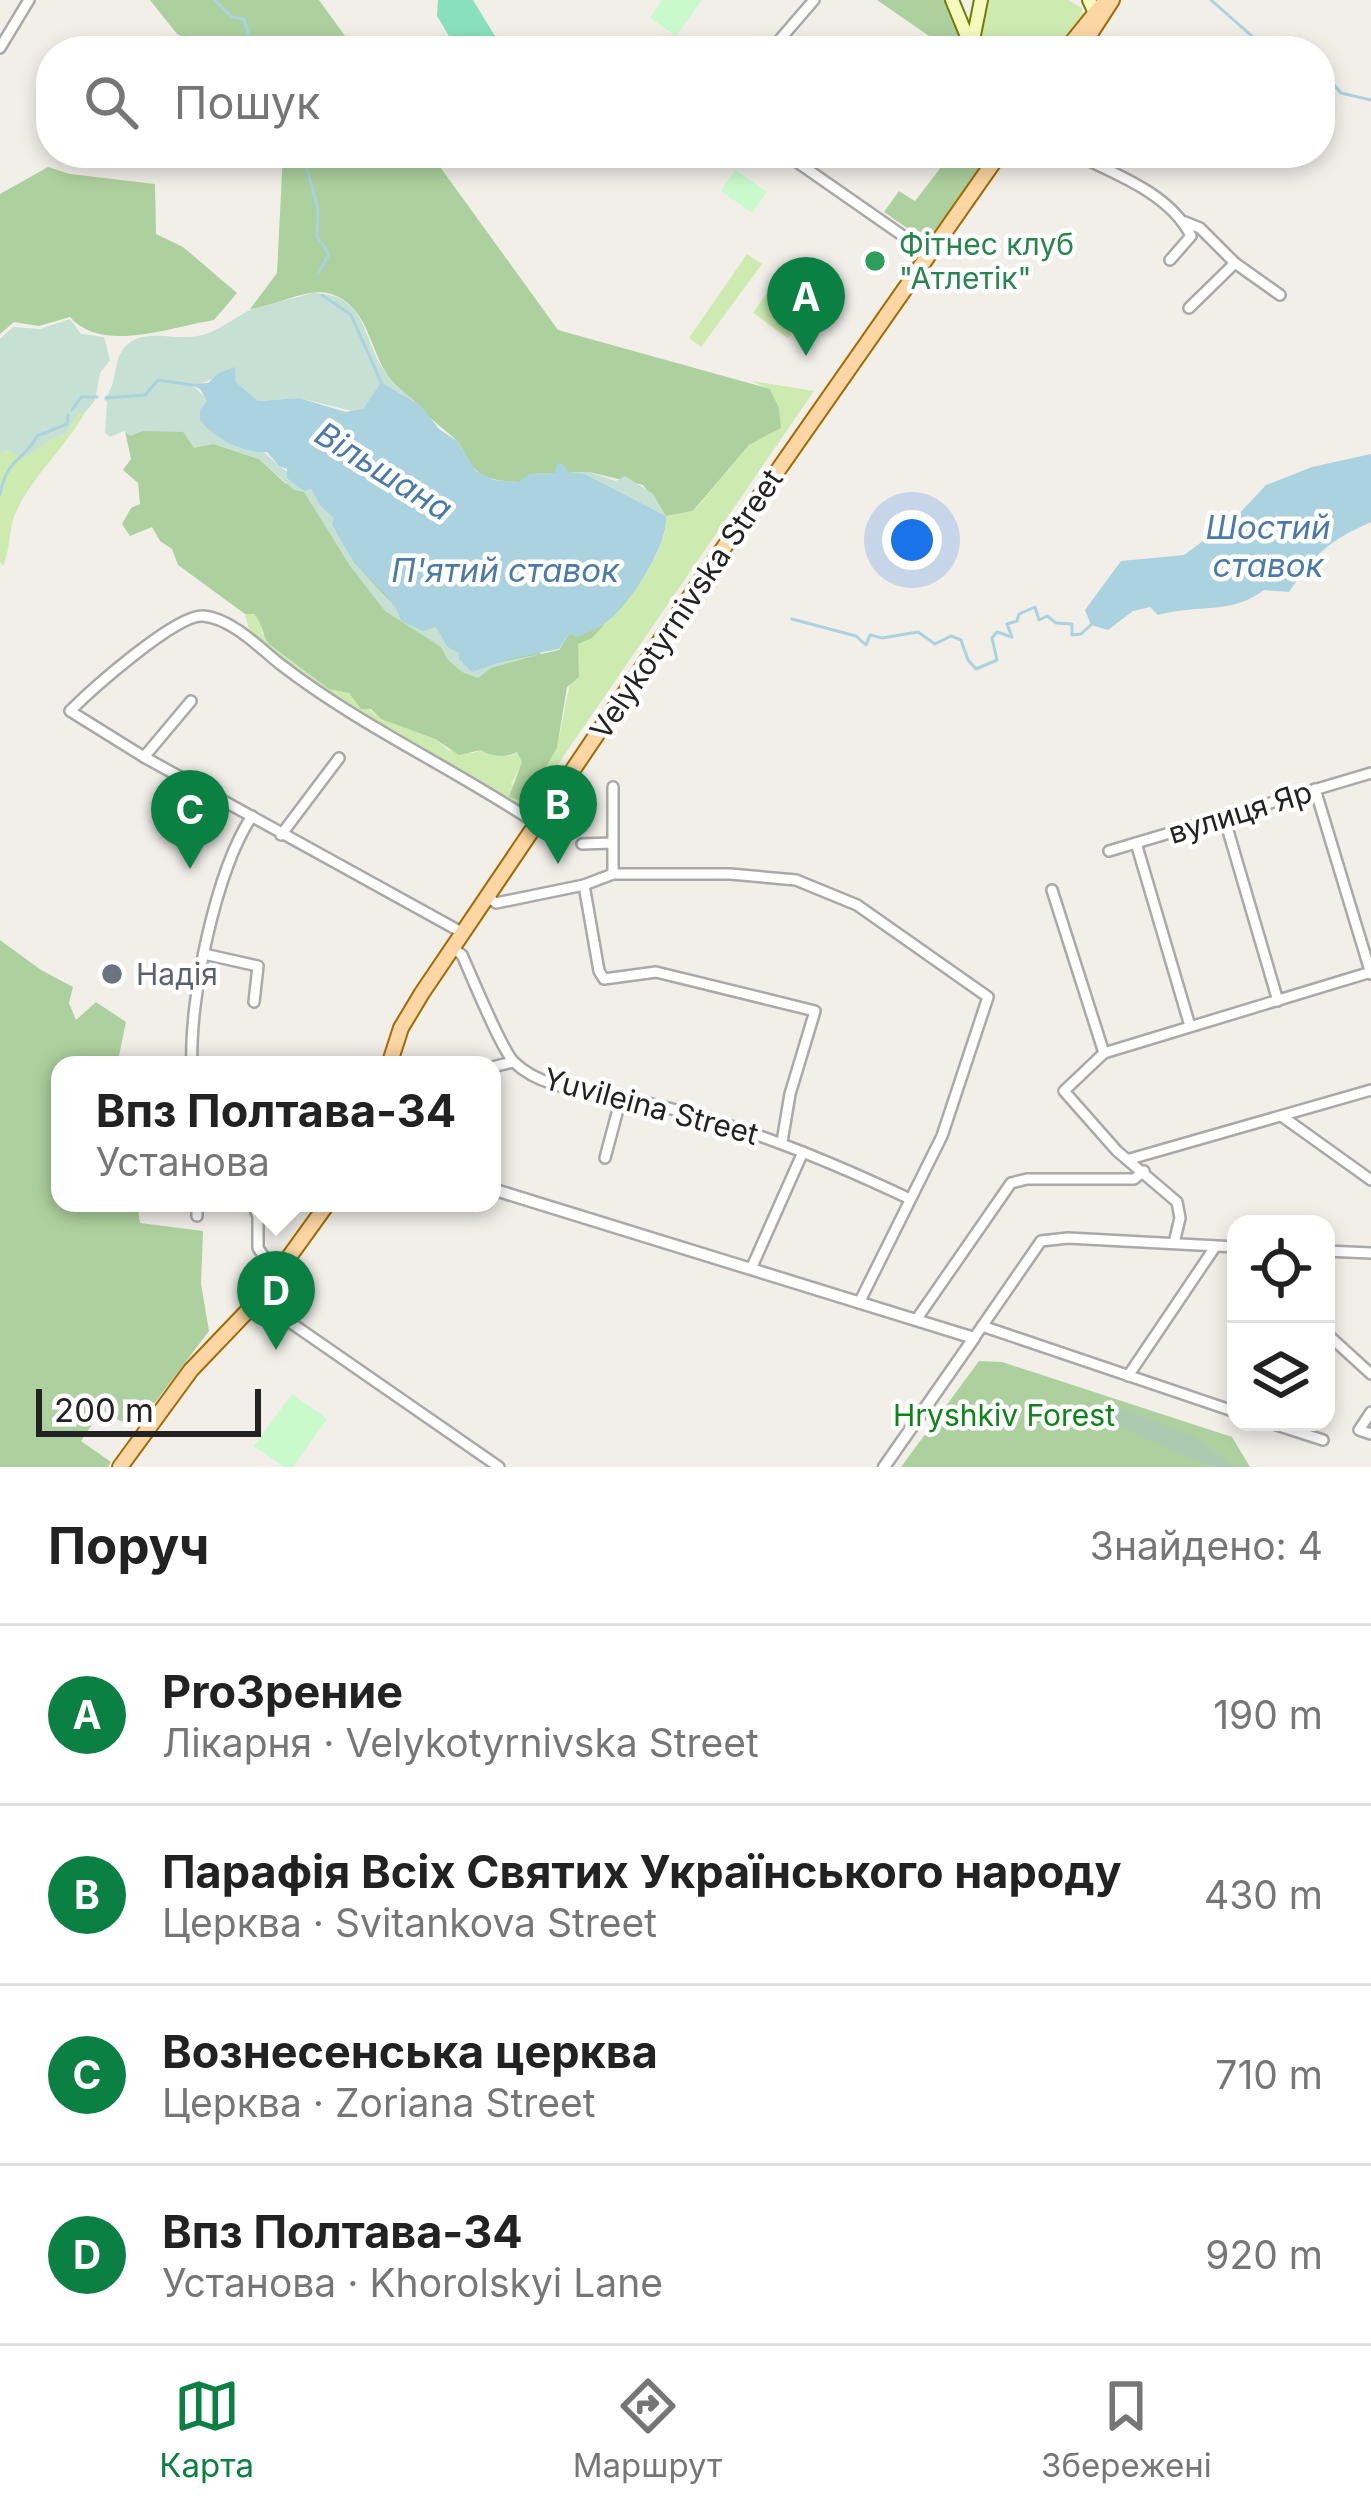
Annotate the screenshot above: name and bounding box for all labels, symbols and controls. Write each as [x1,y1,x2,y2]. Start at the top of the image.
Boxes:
search box [36,36,1335,168]
icon: search [78,69,144,135]
text: Пошук [174,75,320,130]
place label: Фітнес клуб "Атлетік" [899,226,1074,296]
marker: Фітнес клуб "Атлетік" [862,248,888,274]
pin: A [767,257,845,356]
water label: Вільшана [308,413,460,529]
street label: Velykotyrnivska Street [582,462,790,746]
water label: Шостий ставок [1205,507,1331,585]
your location [882,510,942,570]
water label: П'ятий ставок [391,550,620,590]
pin: B [519,765,597,864]
pin: C [151,770,229,869]
street label: вулиця Яр [1164,773,1316,851]
place label: Надія [136,956,218,992]
marker: Надія [99,961,125,987]
popup [51,1056,501,1212]
street label: Yuvileina Street [540,1060,762,1152]
text: Впз Полтава-34 [96,1083,456,1138]
text: Установа [96,1138,270,1185]
map controls [1227,1215,1335,1431]
button: locate [1227,1215,1335,1323]
pin: D [237,1251,315,1350]
button: layers [1227,1323,1335,1431]
scale bar [36,1383,261,1436]
text: 200 m [54,1390,154,1430]
park label: Hryshkiv Forest [893,1397,1115,1433]
text: Поруч [48,1515,209,1576]
text: Знайдено: 4 [1090,1522,1323,1569]
text: ProЗрение [162,1664,403,1719]
text: A [72,1691,102,1738]
text: 190 m [1213,1691,1323,1738]
text: Лікарня · Velykotyrnivska Street [162,1719,759,1766]
text: Парафія Всіх Святих Українського народу [162,1844,1122,1899]
text: B [74,1871,100,1918]
text: 430 m [1204,1871,1323,1918]
text: Церква · Svitankova Street [162,1899,657,1946]
text: Вознесенська церква [162,2024,658,2079]
text: C [73,2051,101,2098]
text: 710 m [1215,2051,1323,2098]
text: Церква · Zoriana Street [162,2079,595,2126]
text: Впз Полтава-34 [162,2204,523,2259]
text: D [73,2231,101,2278]
text: 920 m [1205,2231,1323,2278]
text: Установа · Khorolskyi Lane [162,2259,663,2306]
tab: Карта [159,2373,254,2485]
tab: Маршрут [573,2373,722,2485]
tab: Збережені [1041,2373,1212,2485]

